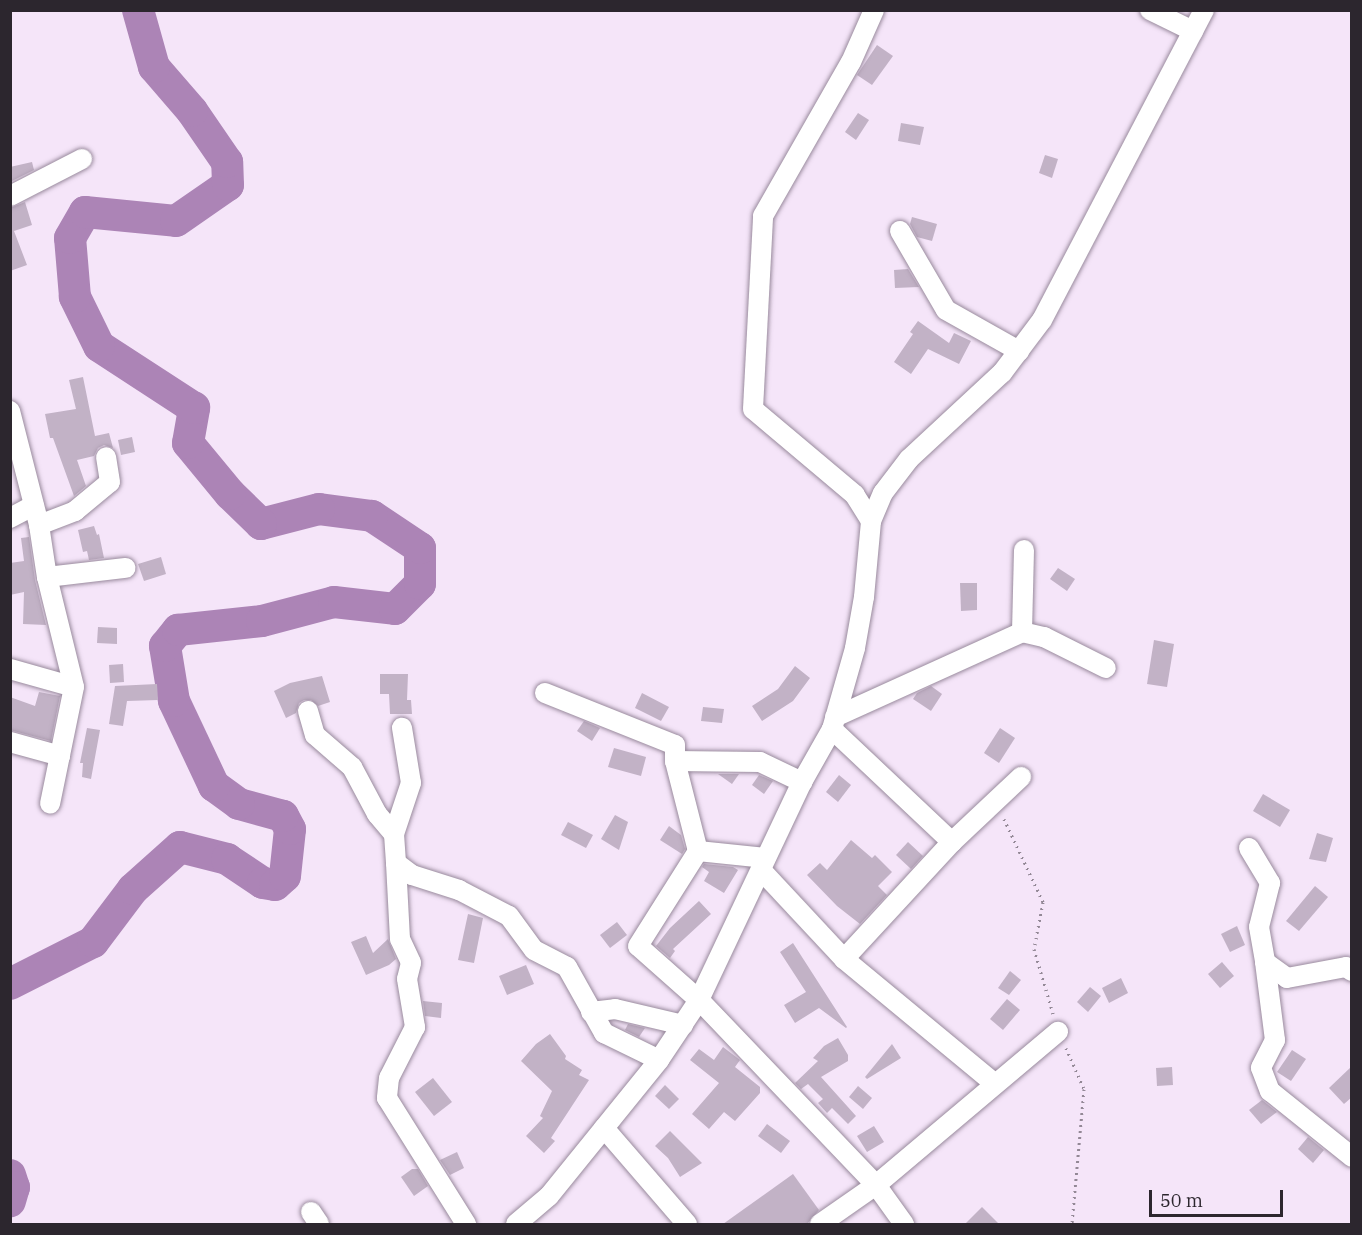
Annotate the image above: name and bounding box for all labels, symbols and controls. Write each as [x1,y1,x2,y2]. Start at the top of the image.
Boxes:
scale bar [1152,1178,1286,1216]
text: 50 m [1160,1189,1203,1212]

